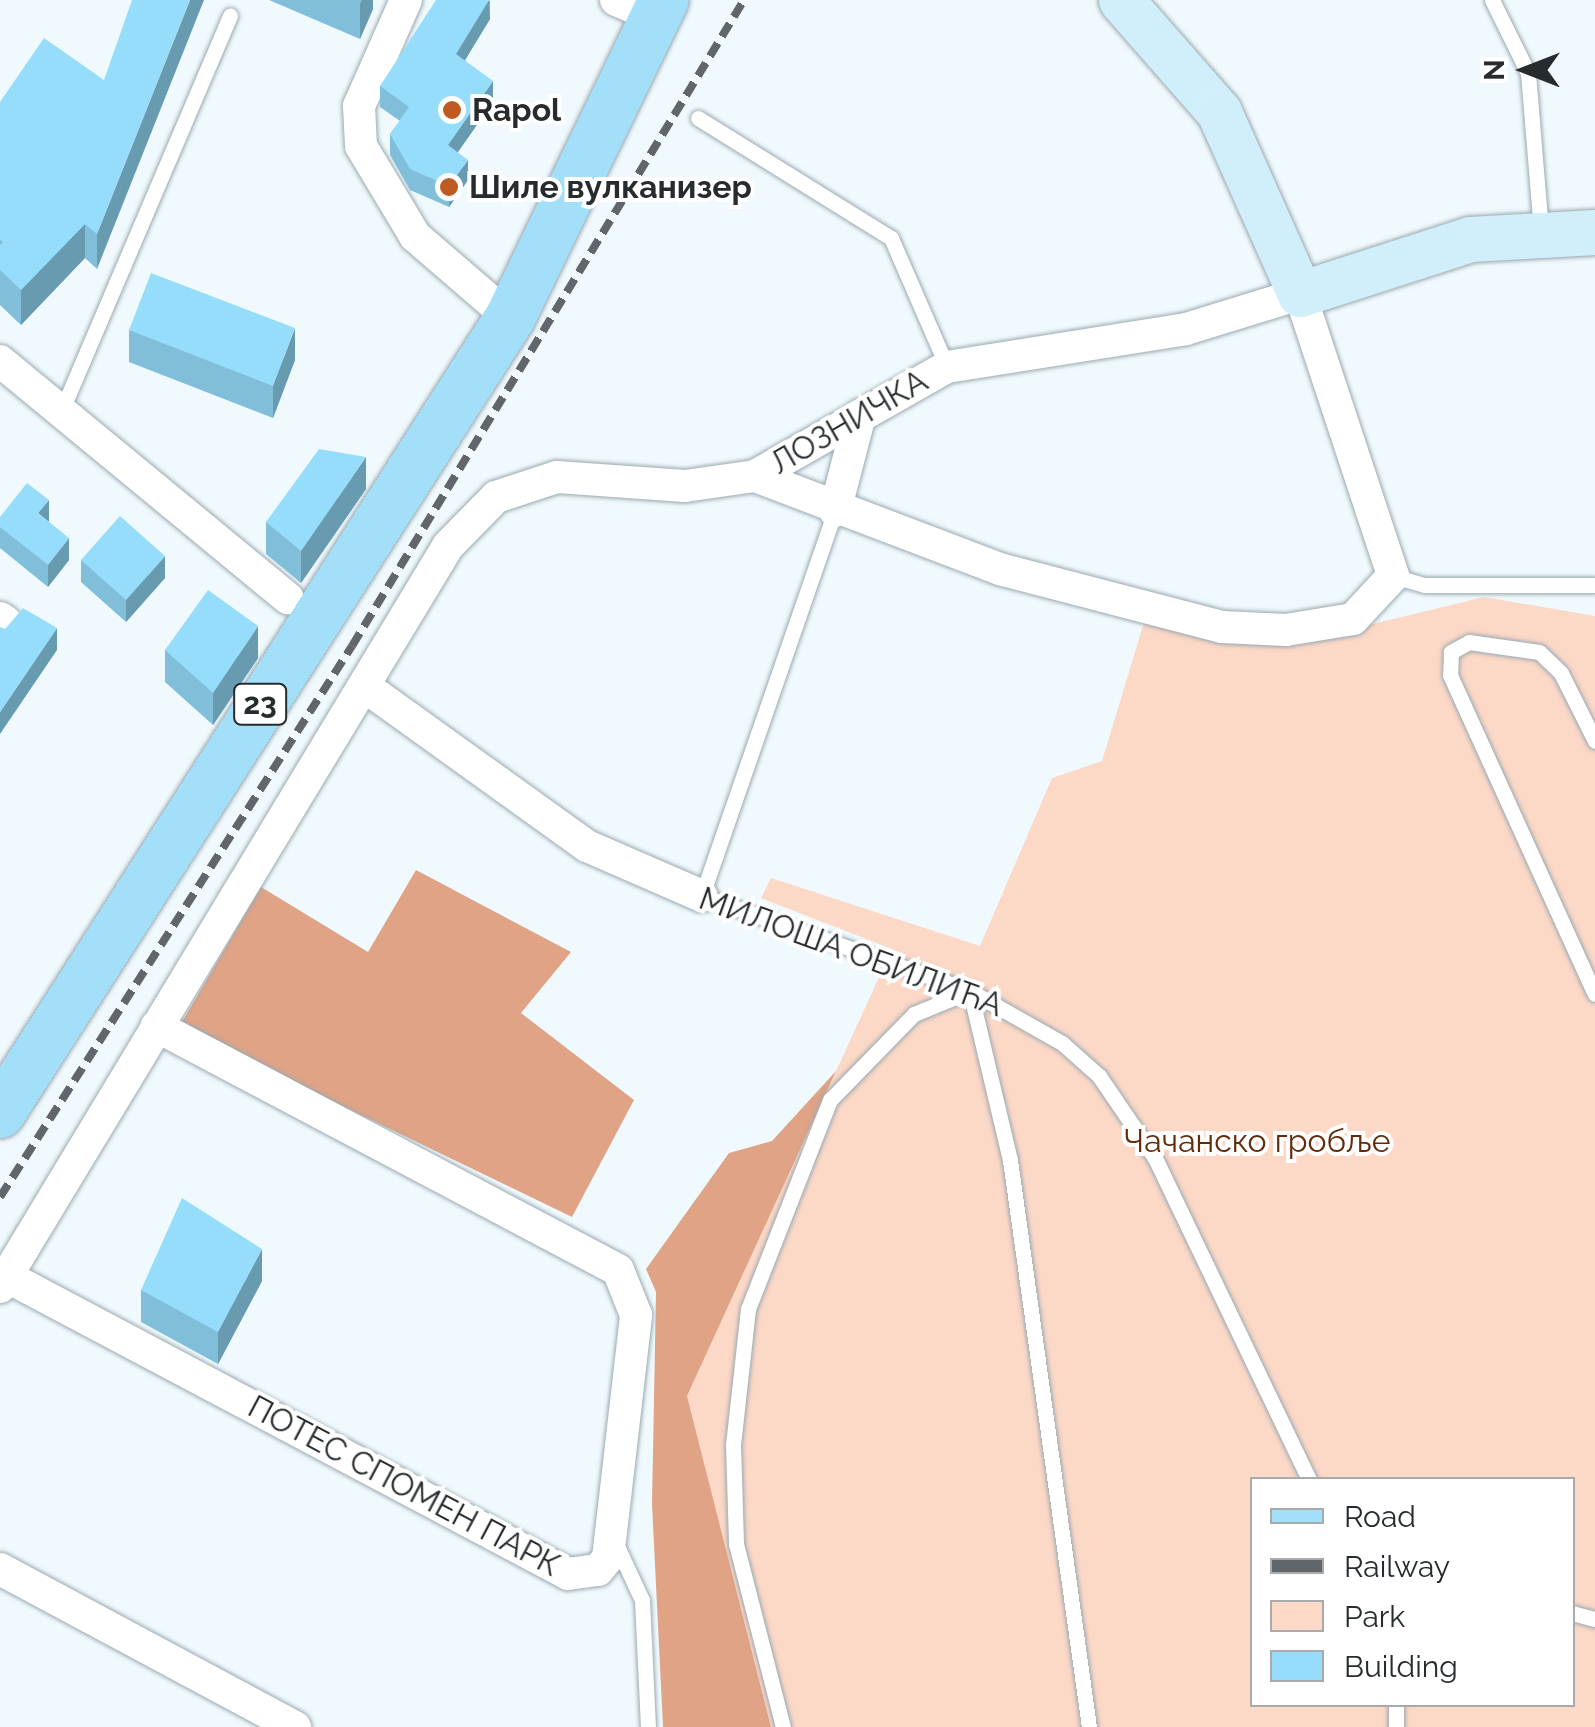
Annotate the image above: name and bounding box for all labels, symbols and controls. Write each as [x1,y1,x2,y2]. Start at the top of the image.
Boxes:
north arrow [1475,20,1575,120]
text: N [1478,59,1511,81]
place label: Rapol [472,91,561,129]
marker: Rapol [441,99,463,121]
place label: Шиле вулканизер [469,168,752,206]
marker: Шиле вулканизер [438,176,460,198]
street label: ЛОЗНИЧКА [764,362,934,482]
road number: 23 [232,679,288,729]
street label: МИЛОША ОБИЛИЋА [693,879,1009,1025]
park label: Чачанско гробље [1124,1122,1390,1160]
street label: ПОТЕС СПОМЕН ПАРК [242,1387,566,1585]
legend [1250,1477,1575,1707]
text: Road [1344,1499,1416,1534]
text: Railway [1344,1549,1450,1584]
text: Park [1344,1599,1405,1634]
text: Building [1344,1649,1458,1684]

